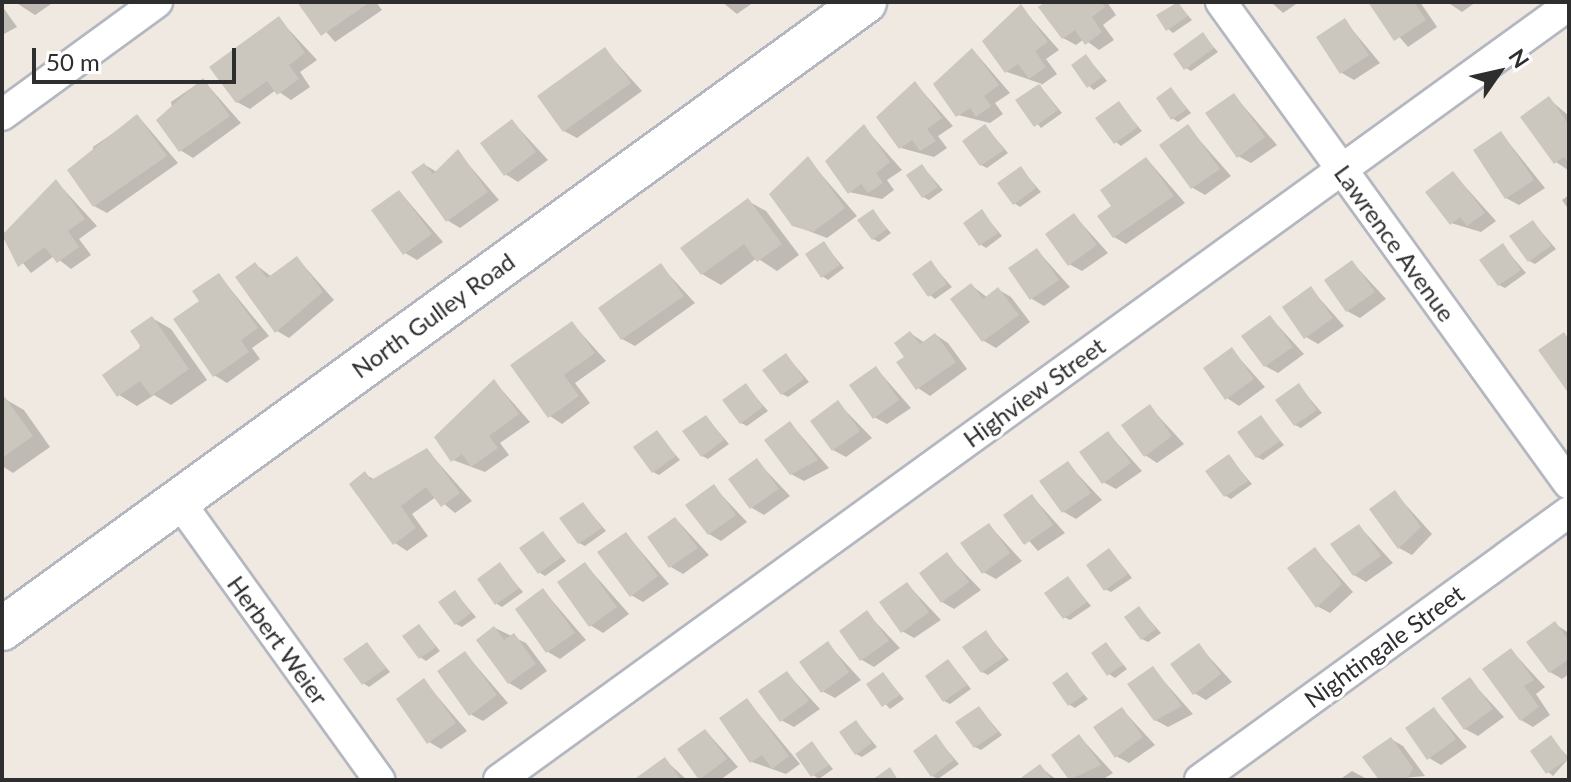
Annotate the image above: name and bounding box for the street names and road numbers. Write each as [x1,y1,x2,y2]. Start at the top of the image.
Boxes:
street label: Lawrence Avenue [1328,159,1462,327]
street label: North Gulley Road [346,246,520,384]
street label: Highview Street [957,331,1111,453]
street label: Herbert Weier [222,570,334,710]
street label: Nightingale Street [1299,579,1469,713]

